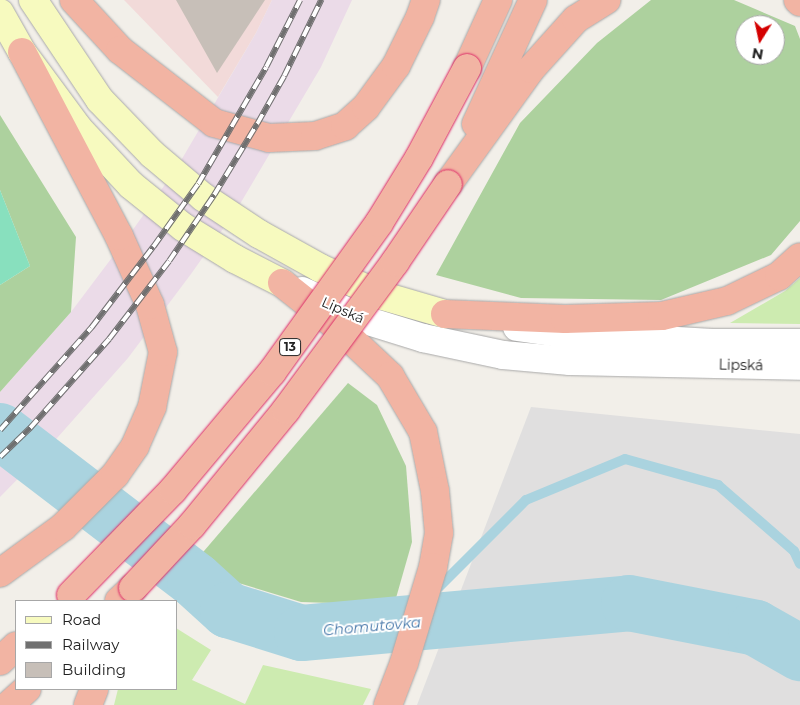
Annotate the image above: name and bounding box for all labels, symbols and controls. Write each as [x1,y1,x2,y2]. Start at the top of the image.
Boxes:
north arrow [735,15,785,65]
text: N [750,44,765,64]
street label: Lipská [319,293,367,327]
road number: 13 [279,338,301,357]
street label: Lipská [718,356,764,374]
legend [15,600,178,690]
text: Road [62,610,101,629]
water label: Chomutovka [322,613,422,639]
text: Railway [62,635,119,654]
text: Building [62,660,126,679]

